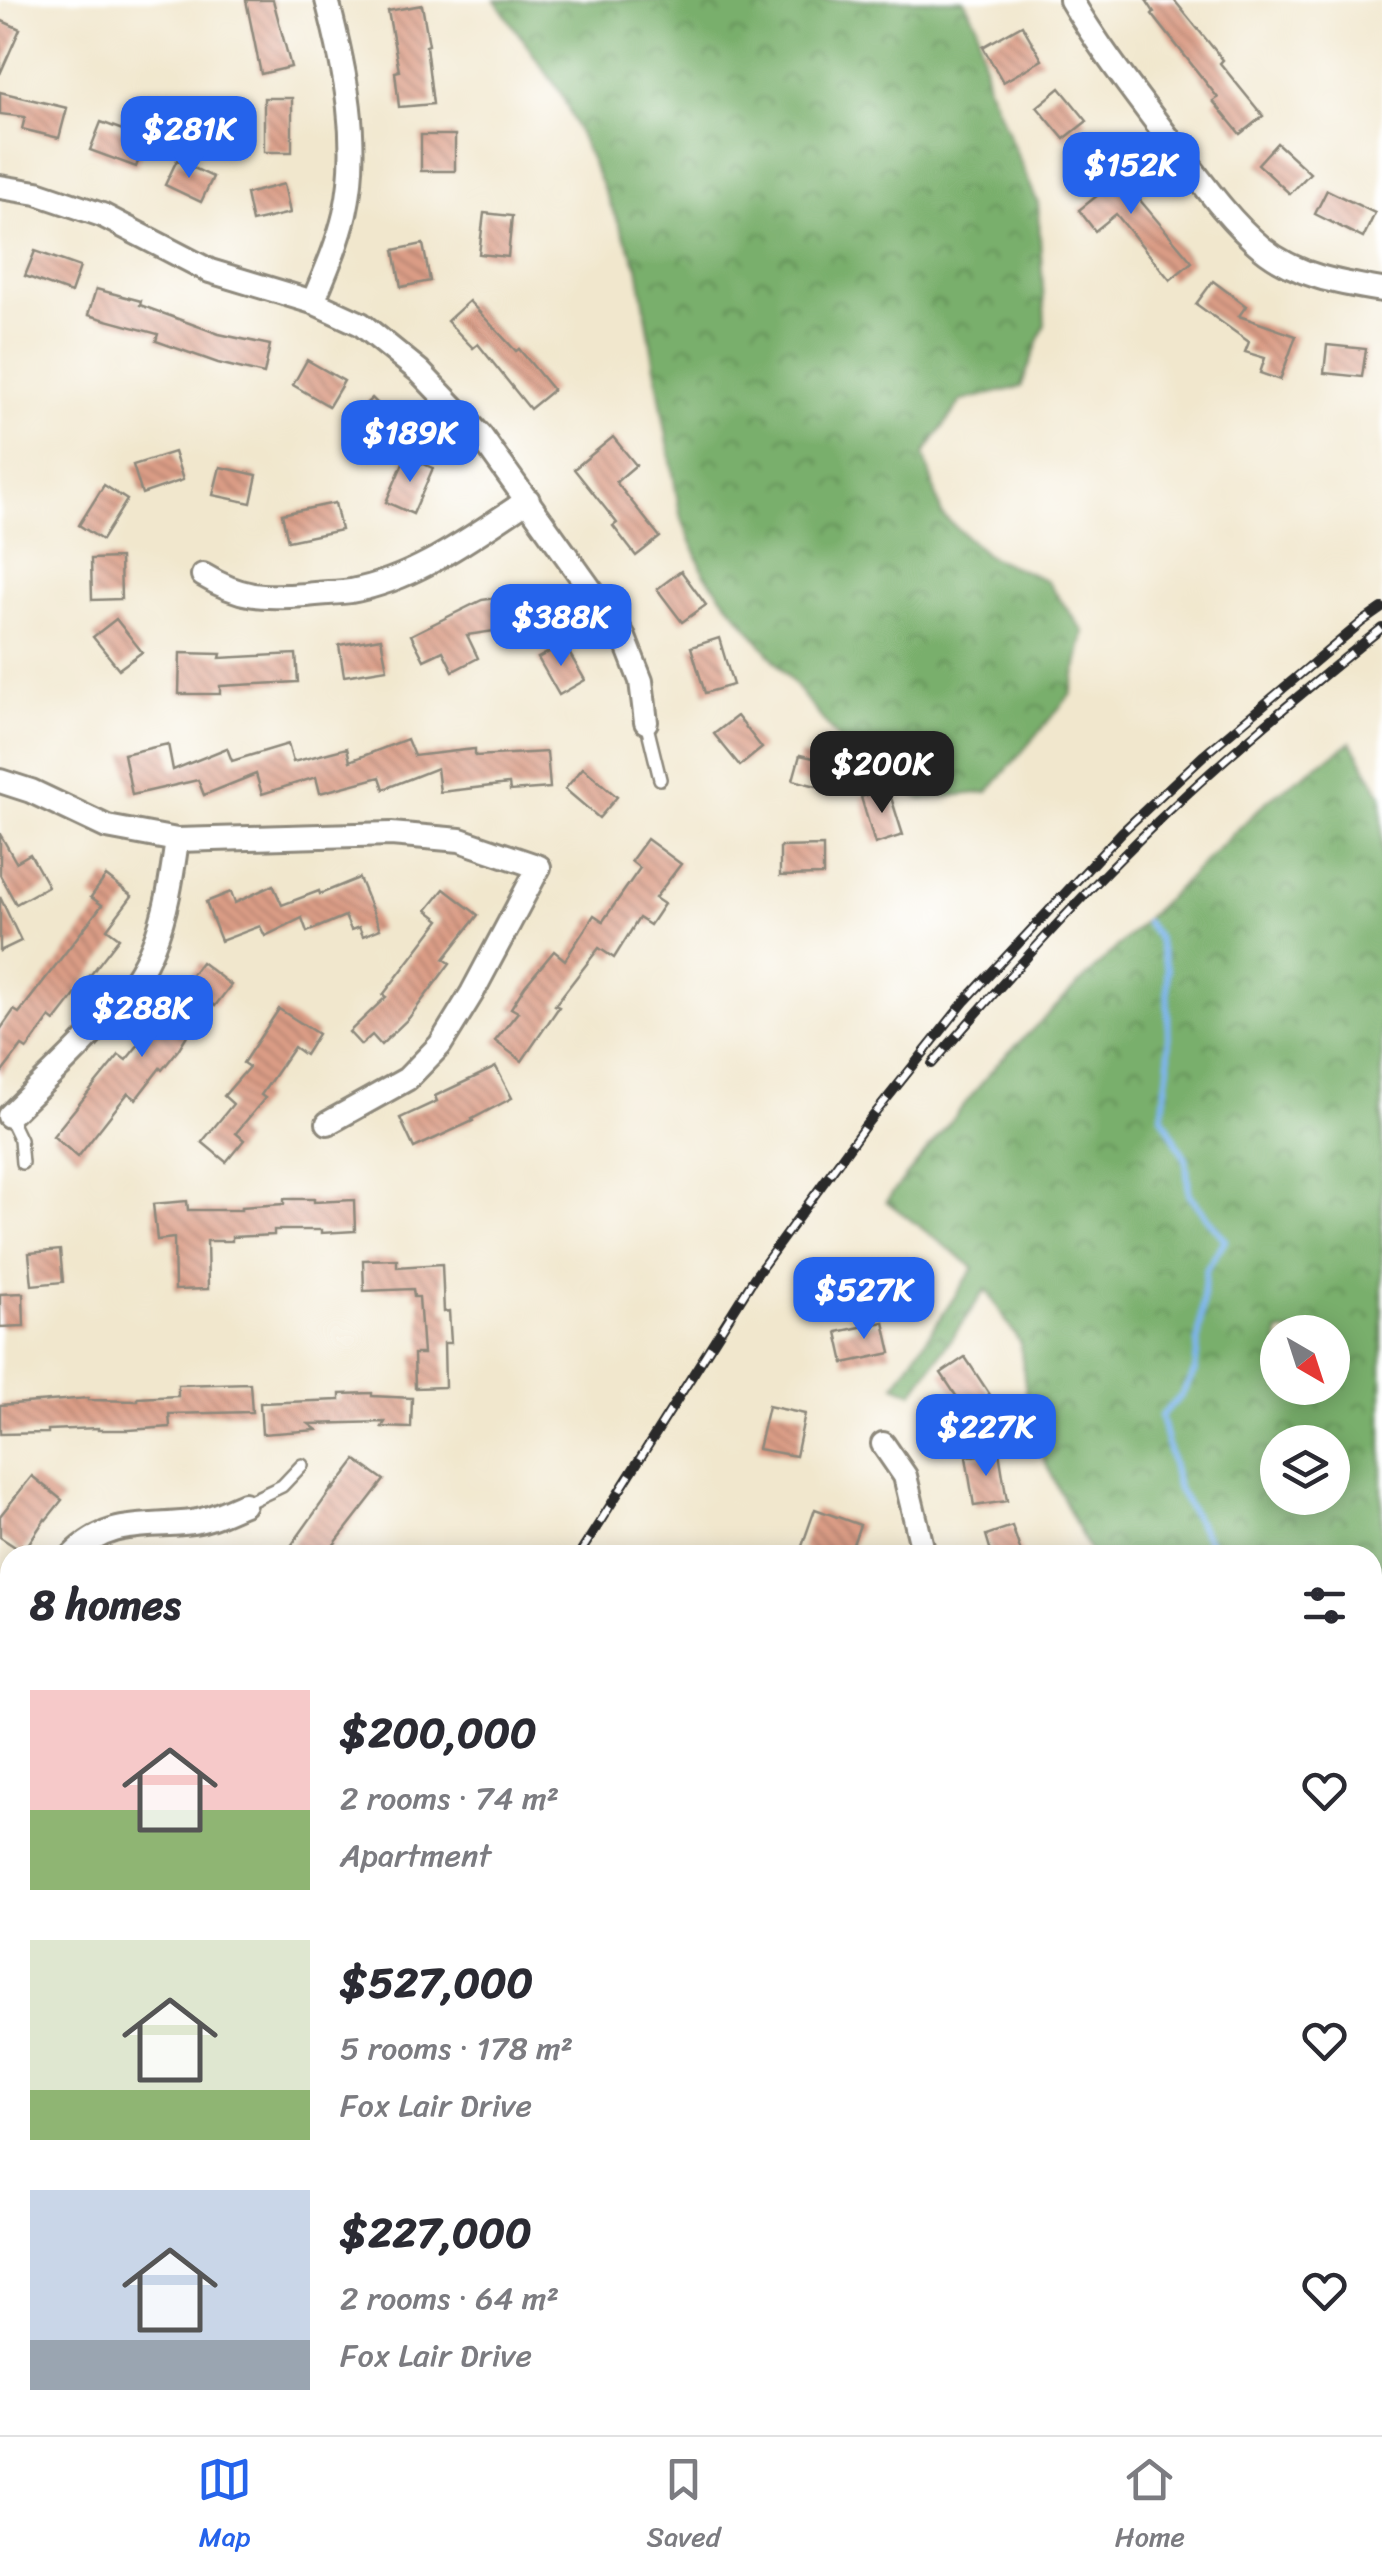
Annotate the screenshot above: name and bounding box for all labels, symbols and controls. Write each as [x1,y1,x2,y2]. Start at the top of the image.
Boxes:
pin: $281K [119,96,259,181]
text: $281K [143,100,235,157]
pin: $152K [1061,132,1201,217]
text: $152K [1085,136,1177,193]
pin: $189K [340,400,480,485]
text: $189K [363,404,457,461]
pin: $388K [491,584,631,669]
text: $388K [512,588,610,645]
pin: $200K [812,731,952,816]
text: $200K [832,735,932,792]
pin: $288K [72,975,212,1060]
text: $288K [93,979,191,1036]
pin: $527K [794,1257,934,1342]
text: $527K [815,1261,913,1318]
north arrow [1260,1315,1350,1405]
map controls [1260,1315,1350,1515]
pin: $227K [916,1394,1056,1479]
text: $227K [938,1398,1034,1455]
button: layers [1260,1425,1350,1515]
text: 8 homes [30,1568,181,1642]
icon: filters [1297,1578,1352,1633]
text: $200,000 [340,1696,537,1770]
icon: home [110,1730,230,1850]
icon: heart [1297,1763,1352,1818]
text: 2 rooms · 74 m² [340,1770,559,1827]
text: Apartment [340,1827,491,1884]
text: $527,000 [340,1946,533,2020]
icon: home [110,1980,230,2100]
icon: heart [1297,2013,1352,2068]
text: 5 rooms · 178 m² [340,2020,573,2077]
text: Fox Lair Drive [340,2077,532,2134]
text: $227,000 [340,2196,532,2270]
icon: home [110,2230,230,2350]
icon: heart [1297,2263,1352,2318]
text: 2 rooms · 64 m² [340,2270,559,2327]
text: Fox Lair Drive [340,2327,532,2384]
tab: Map [197,2452,252,2561]
tab: Saved [647,2452,720,2561]
tab: Home [1115,2452,1185,2561]

